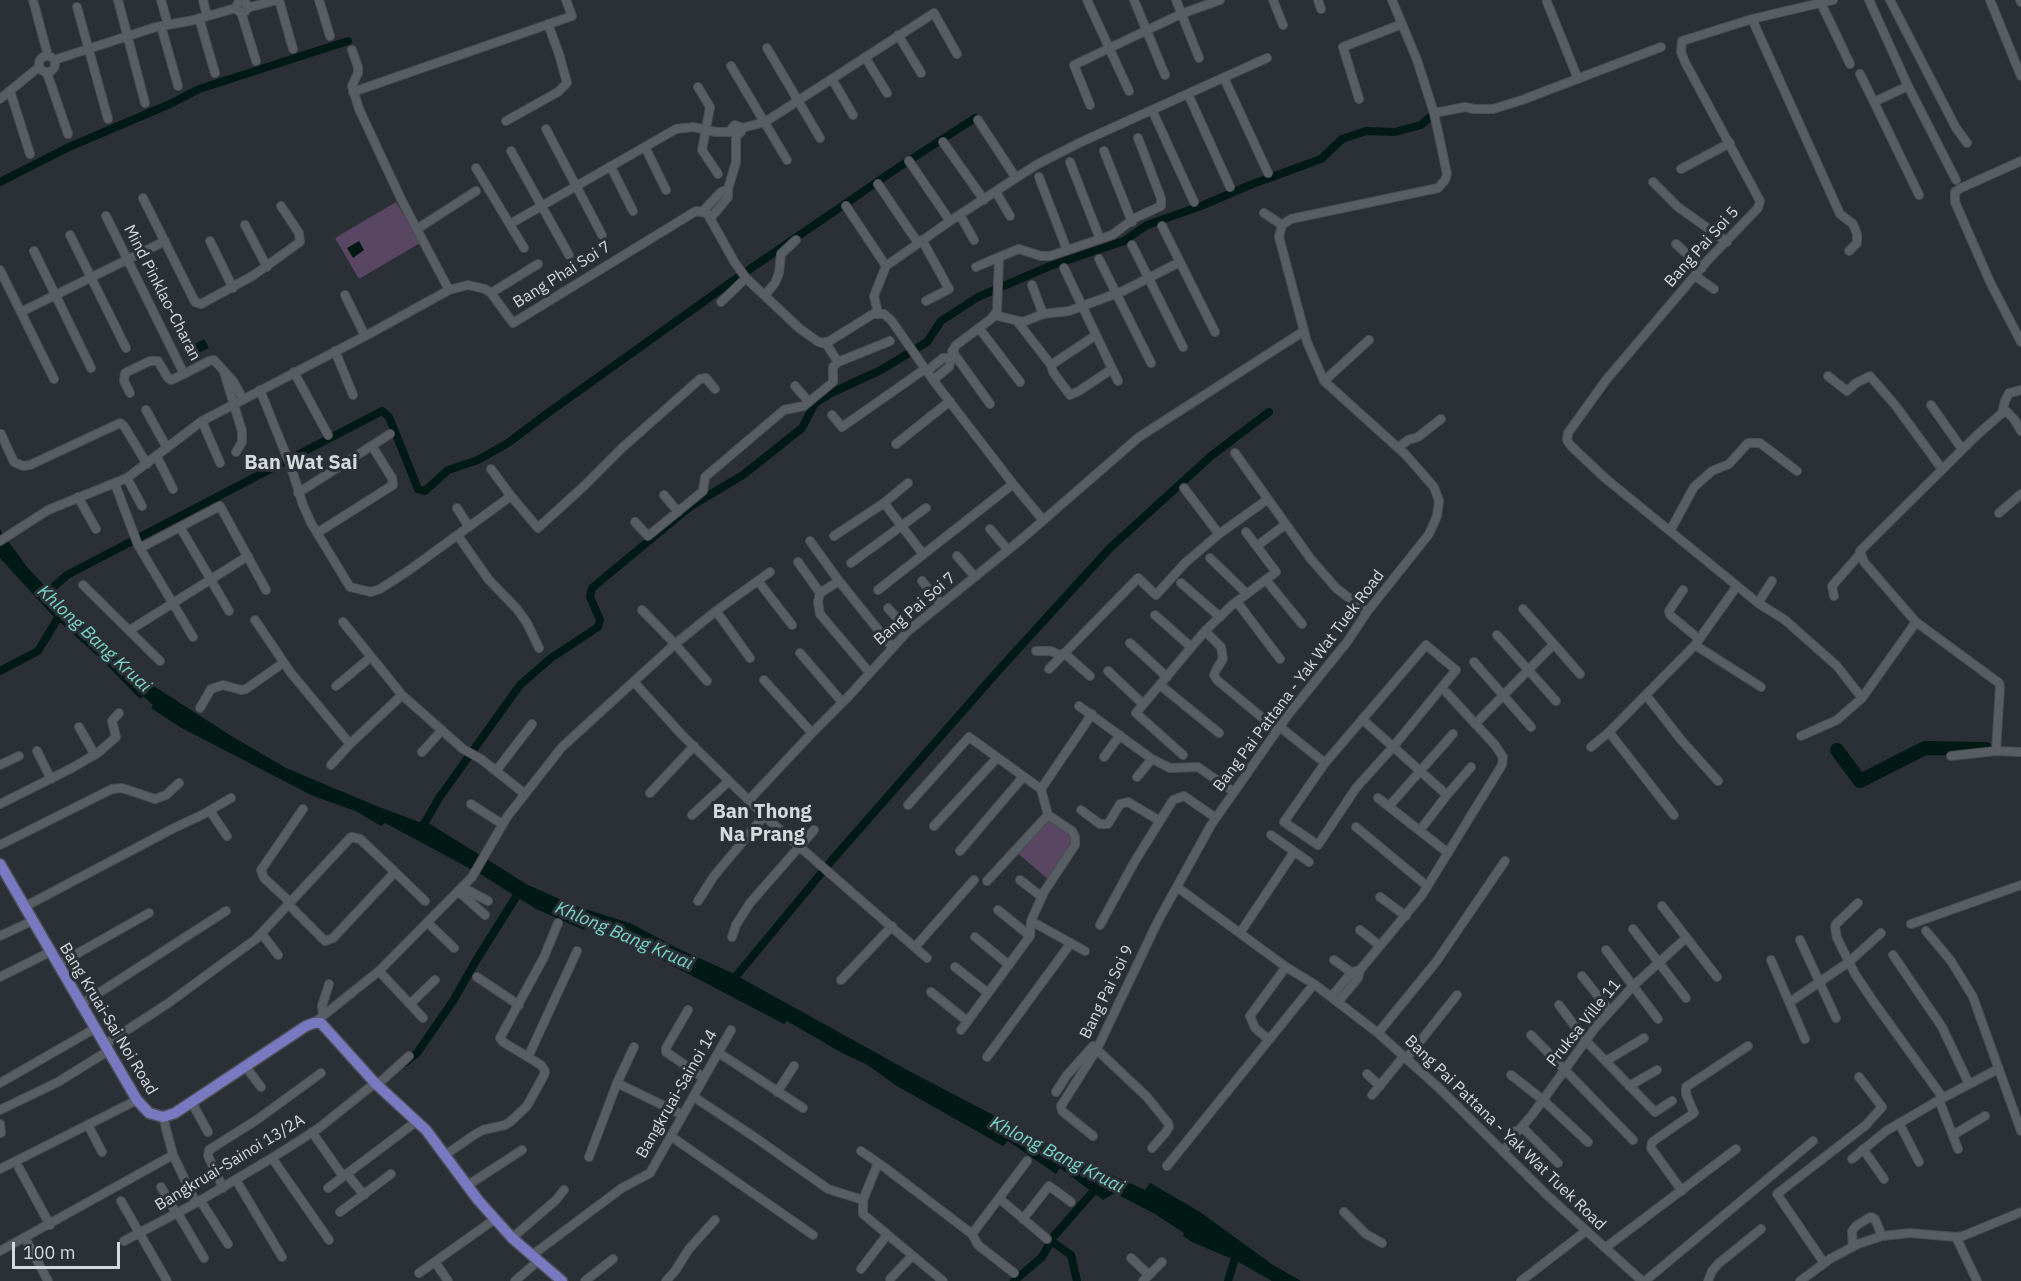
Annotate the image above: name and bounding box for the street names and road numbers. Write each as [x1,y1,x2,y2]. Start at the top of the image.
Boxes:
street label: Bang Pai Soi 5 [1661,203,1743,291]
street label: Mind Pinklao-Charan [119,222,205,364]
street label: Bang Phai Soi 7 [510,237,614,313]
street label: Bang Pai Pattana - Yak Wat Tuek Road [1209,567,1389,795]
street label: Bang Pai Soi 7 [870,568,960,650]
street label: Bang Kruai-Sai Noi Road [55,939,161,1099]
street label: Bang Pai Soi 9 [1076,942,1138,1042]
street label: Pruksa Ville 11 [1543,975,1625,1071]
street label: Bangkruai-Sainoi 14 [632,1026,722,1162]
street label: Bang Pai Pattana - Yak Wat Tuek Road [1400,1032,1610,1234]
street label: Bangkruai-Sainoi 13/2A [152,1111,308,1215]

